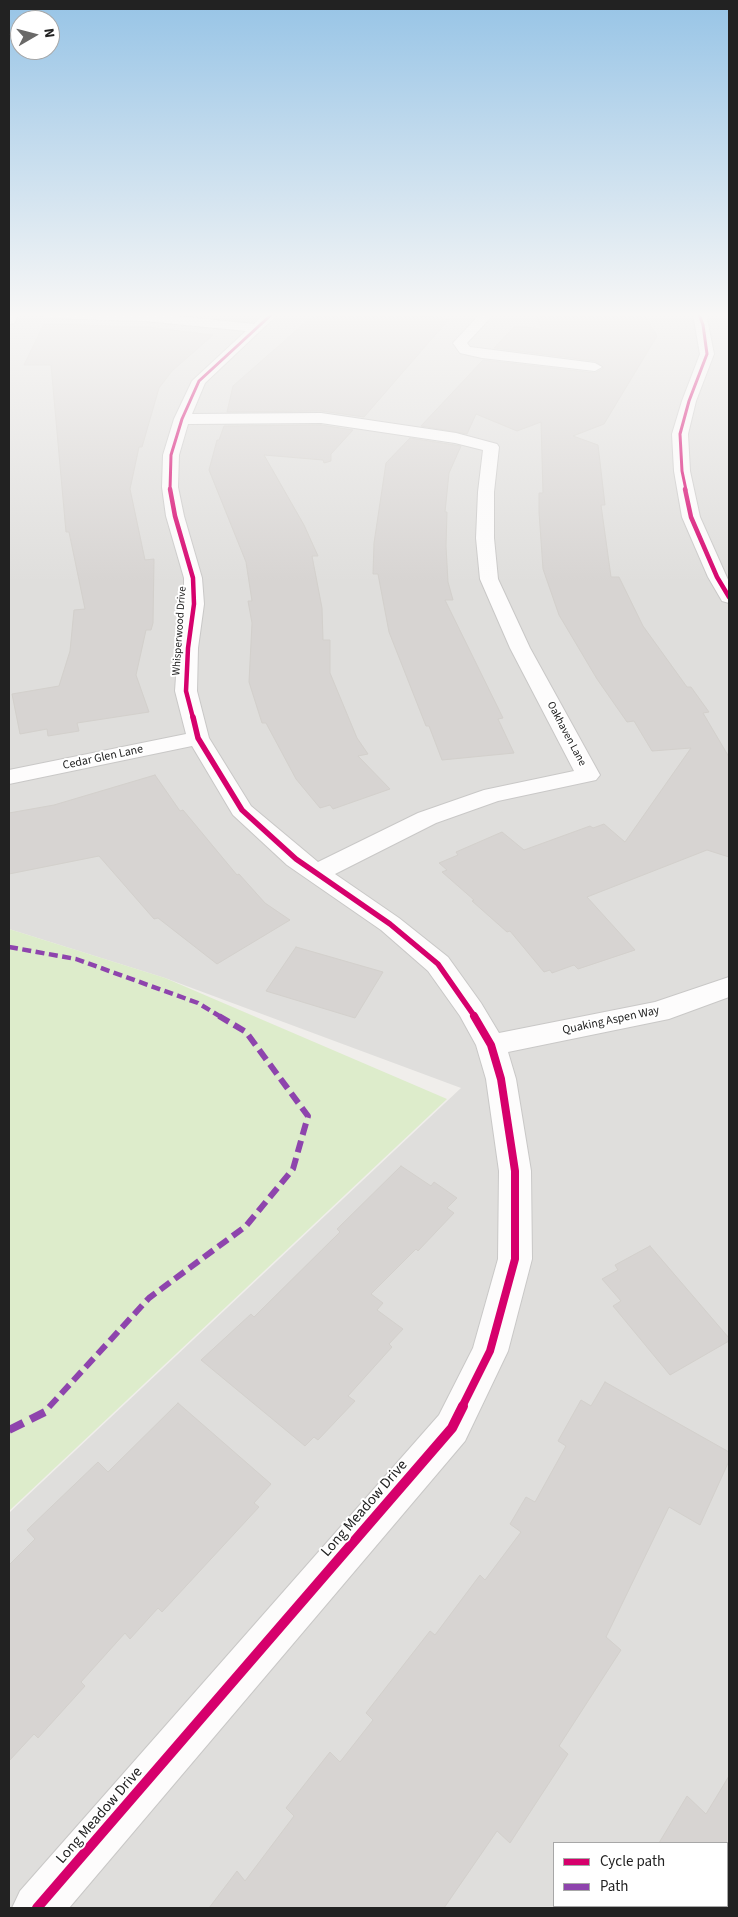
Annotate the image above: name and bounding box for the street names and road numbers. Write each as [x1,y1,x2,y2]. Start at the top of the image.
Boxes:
street label: Whisperwood Drive [170,586,190,676]
street label: Oakhaven Lane [544,700,588,768]
street label: Cedar Glen Lane [61,742,145,774]
street label: Quaking Aspen Way [561,1004,661,1038]
street label: Long Meadow Drive [318,1457,412,1561]
street label: Long Meadow Drive [53,1764,147,1868]

